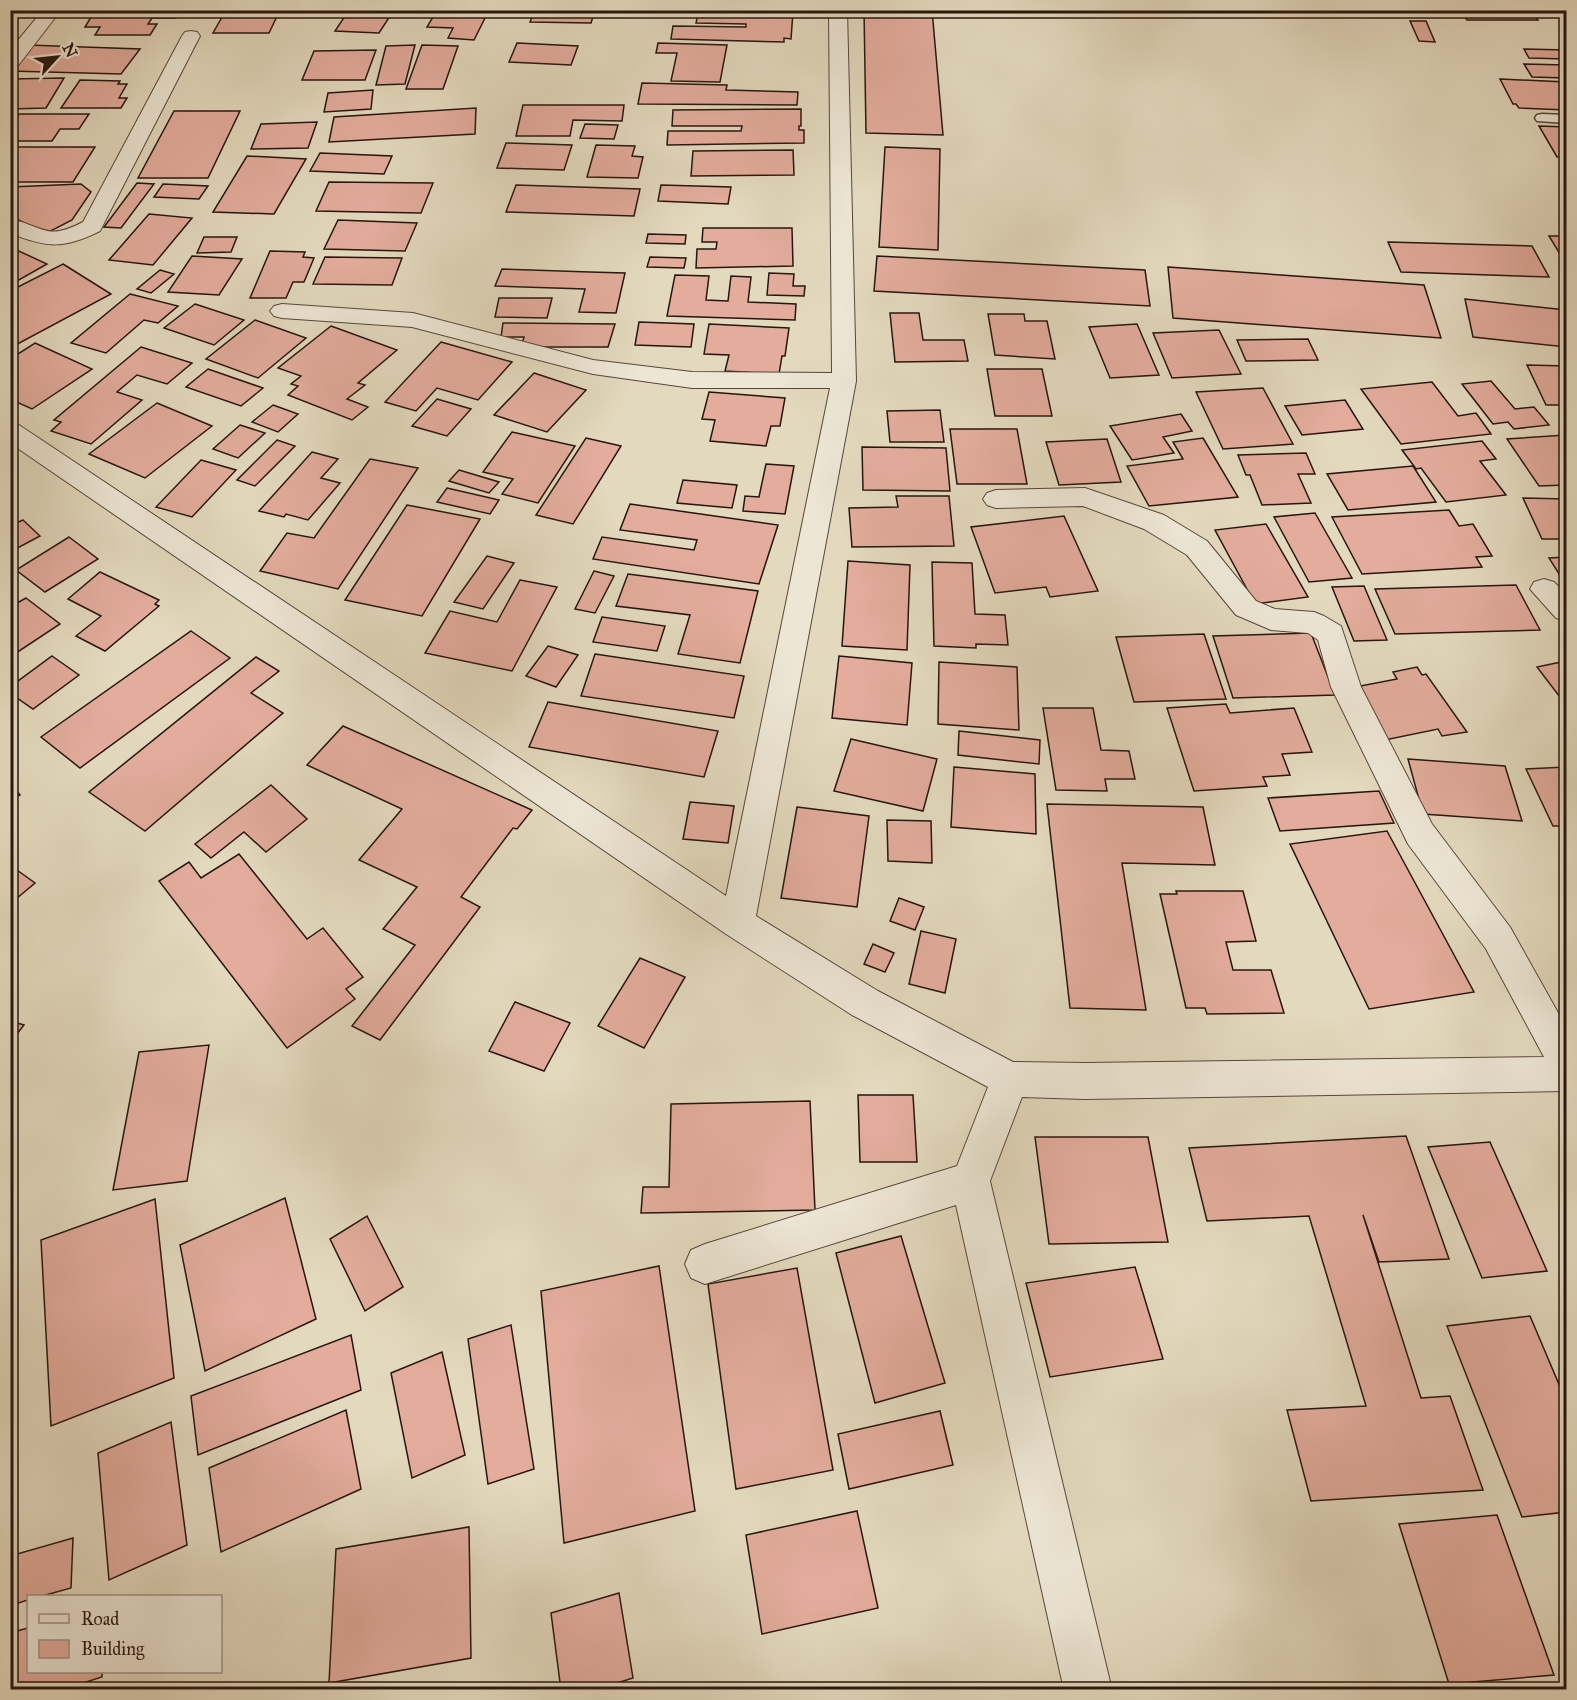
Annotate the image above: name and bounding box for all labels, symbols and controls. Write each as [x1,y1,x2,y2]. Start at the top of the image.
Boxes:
north arrow [27,27,87,87]
text: N [58,40,82,61]
legend [27,1595,222,1673]
text: Road [81,1608,119,1630]
text: Building [81,1638,145,1661]

